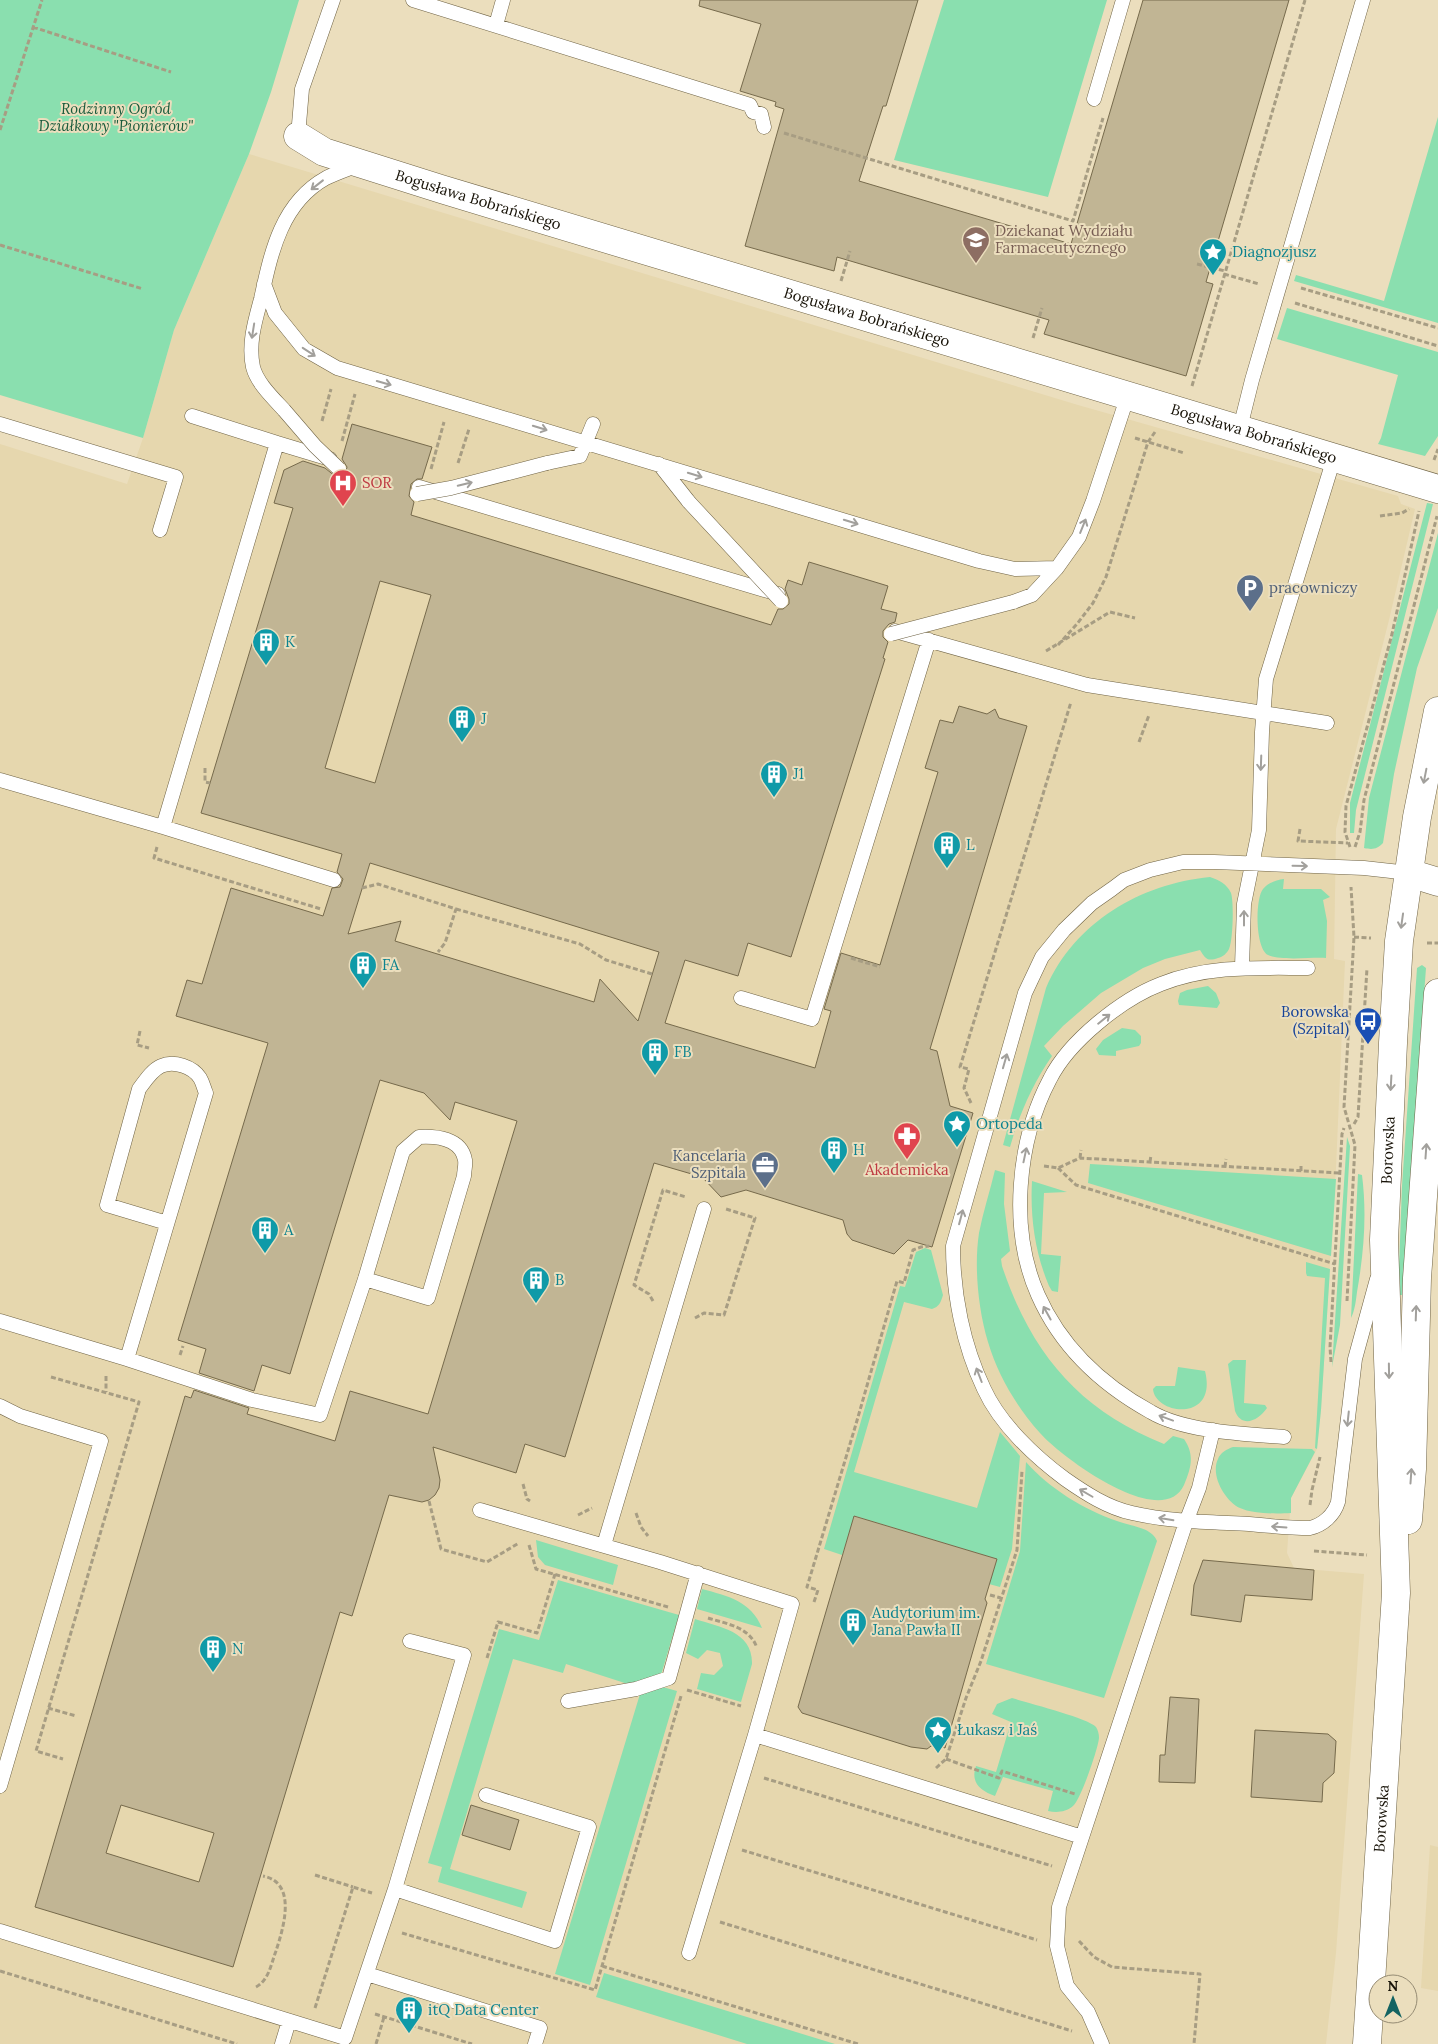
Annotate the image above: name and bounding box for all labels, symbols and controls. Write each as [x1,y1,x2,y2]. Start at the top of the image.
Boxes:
park label: Rodzinny Ogród Działkowy "Pionierów" [39,99,193,135]
street label: Bogusława Bobrańskiego [393,165,564,234]
one-way arrow [311,179,324,190]
place label: Dziekanat Wydziału Farmaceutycznego [995,221,1133,257]
school or university icon: Dziekanat Wydziału Farmaceutycznego [961,225,991,264]
place icon: Diagnozjusz [1198,237,1228,276]
place label: Diagnozjusz [1232,242,1316,261]
street label: Bogusława Bobrańskiego [782,283,953,351]
one-way arrow [248,323,258,339]
one-way arrow [302,347,316,357]
one-way arrow [375,379,391,389]
street label: Bogusława Bobrańskiego [1169,399,1339,467]
one-way arrow [531,424,547,434]
hospital icon: SOR [328,468,358,507]
one-way arrow [687,471,703,481]
place label: SOR [362,473,392,492]
one-way arrow [456,479,472,489]
one-way arrow [842,518,858,528]
one-way arrow [1078,519,1088,534]
parking icon: pracowniczy [1235,573,1265,612]
place label: pracowniczy [1269,578,1358,597]
building icon: K [251,627,281,666]
place label: K [285,632,296,651]
building icon: J [447,704,477,743]
place label: J [480,709,487,728]
one-way arrow [1256,754,1266,771]
building icon: J1 [759,759,789,798]
place label: J1 [792,764,804,783]
one-way arrow [1420,768,1429,784]
building icon: L [932,830,962,869]
place label: L [966,835,975,854]
one-way arrow [1292,861,1308,871]
one-way arrow [1239,911,1249,927]
one-way arrow [1397,913,1407,929]
building icon: FA [348,950,378,989]
place label: FA [382,955,400,974]
place label: Borowska (Szpital) [1281,1002,1349,1039]
bus stop icon: Borowska (Szpital) [1353,1006,1383,1045]
one-way arrow [1097,1013,1110,1024]
building icon: FB [640,1037,670,1076]
place label: FB [674,1042,692,1061]
one-way arrow [1001,1053,1011,1069]
one-way arrow [1387,1075,1396,1091]
place icon: Ortopeda [942,1109,972,1148]
place label: Ortopeda [976,1114,1043,1133]
street label: Borowska [1377,1116,1399,1185]
pharmacy icon: Akademicka [892,1121,922,1160]
building icon: H [819,1135,849,1174]
place label: H [853,1140,865,1159]
one-way arrow [1422,1143,1431,1159]
place label: Kancelaria Szpitala [673,1146,746,1182]
one-way arrow [1020,1148,1030,1164]
office icon: Kancelaria Szpitala [750,1150,780,1189]
place label: Akademicka [864,1160,949,1179]
one-way arrow [957,1210,966,1226]
building icon: A [250,1215,280,1254]
place label: A [283,1220,294,1239]
building icon: B [521,1265,551,1304]
place label: B [555,1270,564,1289]
one-way arrow [1042,1305,1052,1320]
one-way arrow [1411,1306,1421,1322]
one-way arrow [1384,1362,1394,1378]
one-way arrow [974,1368,983,1384]
one-way arrow [1343,1411,1353,1427]
one-way arrow [1158,1413,1174,1423]
one-way arrow [1406,1468,1416,1484]
one-way arrow [1079,1488,1094,1498]
one-way arrow [1158,1513,1174,1523]
one-way arrow [1271,1522,1287,1531]
place label: Audytorium im. Jana Pawła II [871,1603,980,1639]
building icon: Audytorium im. Jana Pawła II [838,1607,868,1646]
building icon: N [198,1634,228,1673]
place label: N [232,1639,243,1658]
place icon: Łukasz i Jaś [923,1715,953,1754]
place label: Łukasz i Jaś [957,1720,1037,1739]
street label: Borowska [1369,1784,1393,1853]
north arrow [1368,1974,1418,2024]
text: N [1388,1977,1399,1995]
building icon: itQ Data Center [394,1995,424,2034]
place label: itQ Data Center [428,2000,539,2019]

